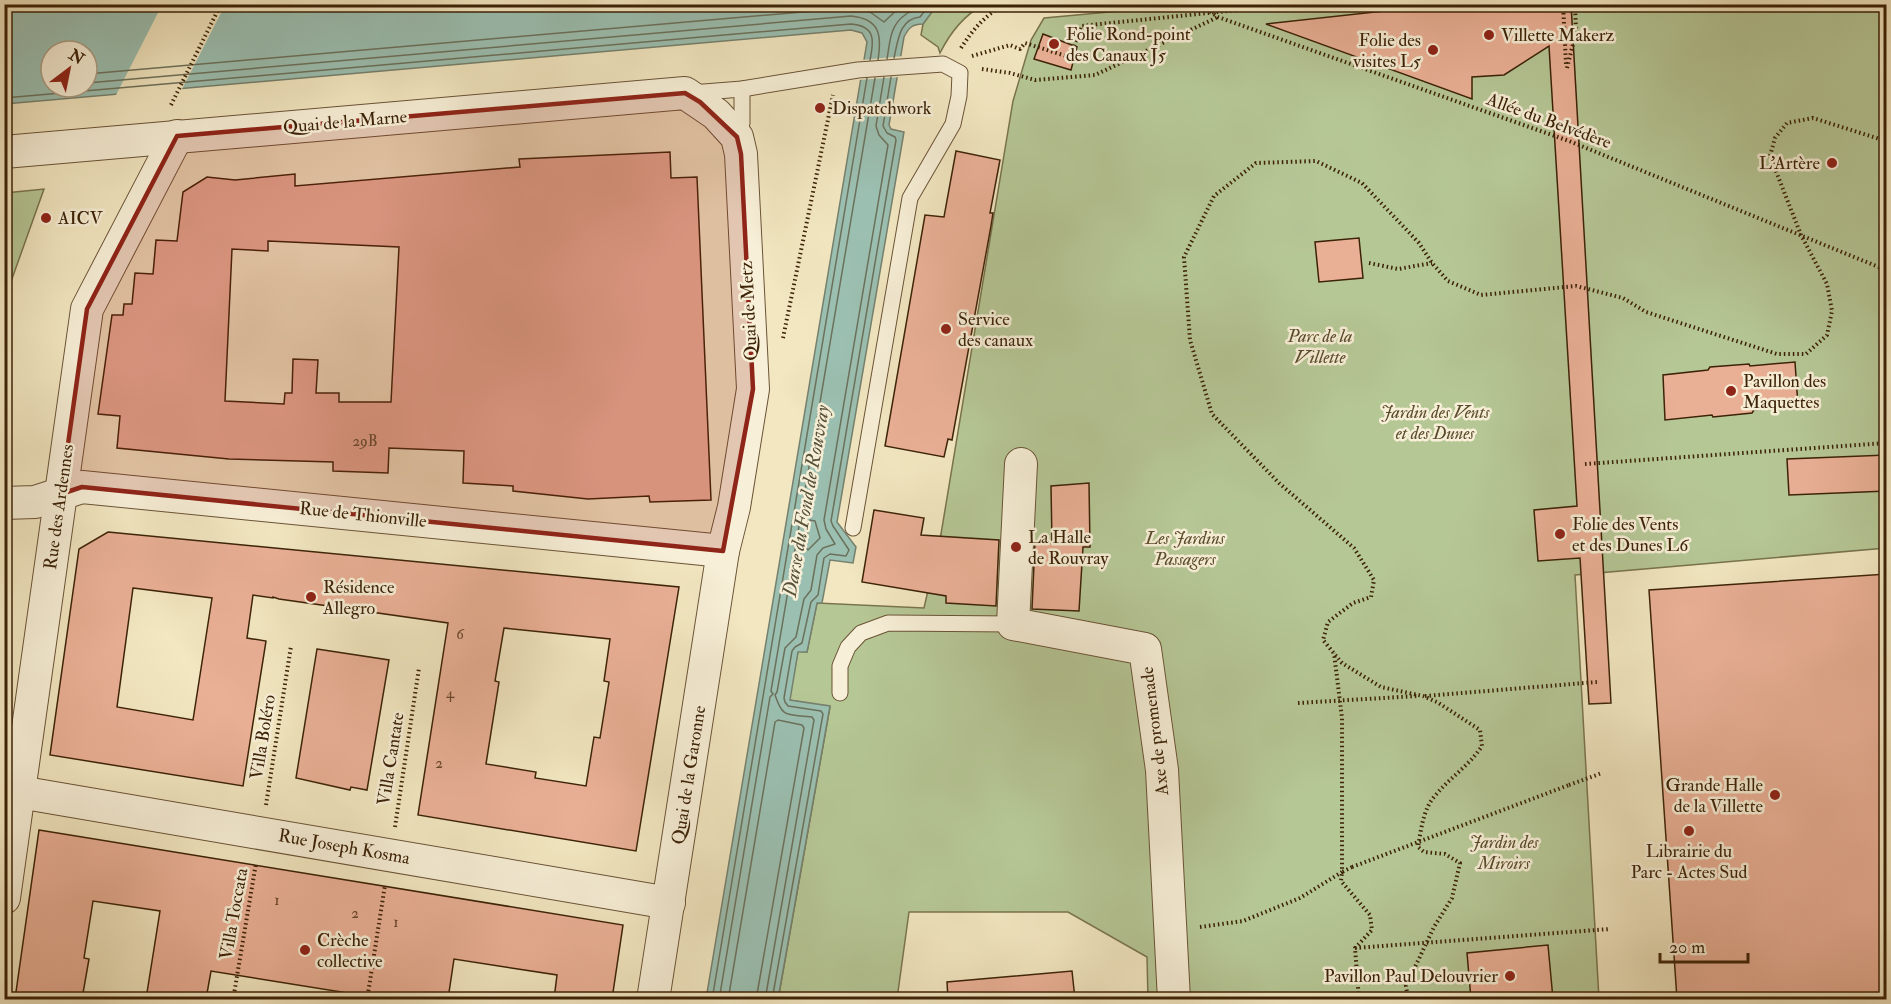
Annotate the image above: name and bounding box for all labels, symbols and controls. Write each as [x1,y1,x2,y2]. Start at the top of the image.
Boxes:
place label: Folie Rond-point des Canaux J5 [1066,23,1191,67]
place label: Villette Makerz [1501,24,1614,47]
marker: Villette Makerz [1482,28,1496,42]
place label: Folie des visites L5 [1352,29,1421,73]
marker: Folie Rond-point des Canaux J5 [1047,37,1061,51]
north arrow [39,39,99,99]
marker: Folie des visites L5 [1426,43,1440,57]
text: N [64,44,88,70]
street label: Allée du Belvédère [1483,87,1615,154]
place label: Dispatchwork [832,97,932,120]
marker: Dispatchwork [813,101,827,115]
street label: Quai de la Marne [282,105,409,139]
place label: L'Artère [1759,152,1820,175]
marker: L'Artère [1825,156,1839,170]
place label: AICV [57,207,104,230]
marker: AICV [39,211,53,225]
street label: Quai de Metz [735,260,763,361]
place label: Service des canaux [958,308,1033,352]
marker: Service des canaux [939,322,953,336]
park label: Parc de la Villette [1287,325,1352,369]
place label: Pavillon des Maquettes [1743,370,1826,414]
marker: Pavillon des Maquettes [1724,384,1738,398]
park label: Jardin des Vents et des Dunes [1381,401,1490,445]
water label: Darse du Fond de Rouvray [777,403,835,600]
house number: 29B [352,432,378,451]
street label: Rue des Ardennes [39,443,79,571]
street label: Rue de Thionville [298,497,428,533]
place label: Folie des Vents et des Dunes L6 [1572,513,1689,557]
place label: La Halle de Rouvray [1028,526,1110,570]
park label: Les Jardins Passagers [1144,527,1226,571]
marker: Folie des Vents et des Dunes L6 [1553,527,1567,541]
marker: La Halle de Rouvray [1009,540,1023,554]
place label: Résidence Allegro [322,576,395,620]
marker: Résidence Allegro [304,590,318,604]
house number: 6 [456,625,465,644]
street label: Axe de promenade [1136,665,1174,798]
house number: 4 [446,684,455,703]
street label: Villa Boléro [245,693,281,781]
street label: Quai de la Garonne [667,703,711,846]
street label: Villa Cantate [372,710,410,807]
house number: 2 [435,754,443,773]
place label: Grande Halle de la Villette [1666,774,1763,818]
marker: Grande Halle de la Villette [1768,788,1782,802]
street label: Rue Joseph Kosma [276,824,412,870]
marker: Librairie du Parc - Actes Sud [1682,824,1696,838]
park label: Jardin des Miroirs [1470,831,1540,875]
place label: Librairie du Parc - Actes Sud [1631,840,1747,884]
street label: Villa Toccata [215,866,253,962]
house number: 1 [274,891,280,910]
house number: 2 [351,904,359,923]
house number: 1 [393,913,399,932]
scale bar [1660,926,1748,964]
place label: Crèche collective [317,929,383,973]
text: 20 m [1669,936,1705,959]
marker: Crèche collective [298,943,312,957]
place label: Pavillon Paul Delouvrier [1324,965,1498,988]
marker: Pavillon Paul Delouvrier [1503,969,1517,983]

